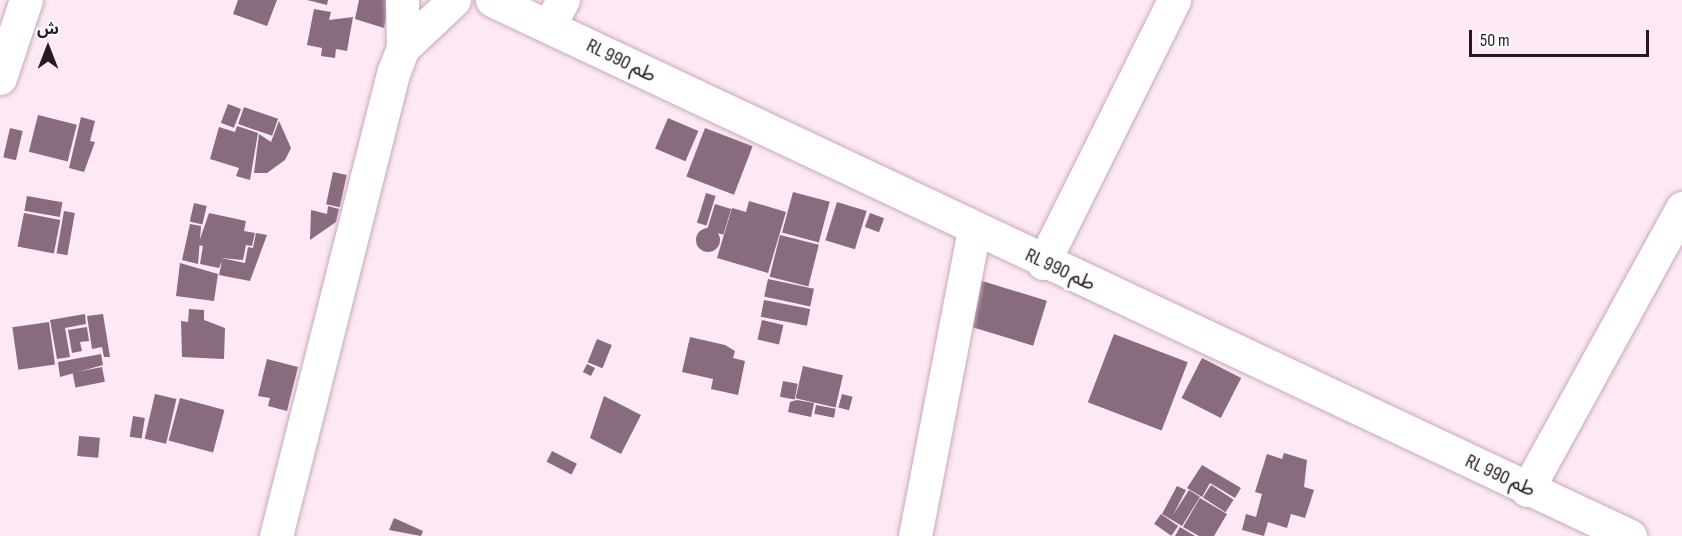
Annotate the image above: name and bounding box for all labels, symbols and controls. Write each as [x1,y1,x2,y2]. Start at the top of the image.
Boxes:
north arrow [18,18,78,78]
scale bar [1472,18,1652,56]
text: ش [37,20,59,39]
text: 50 m [1480,30,1510,51]
street label: RL طم 990 [582,34,660,88]
street label: RL طم 990 [1021,243,1099,297]
street label: RL طم 990 [1461,449,1539,503]

